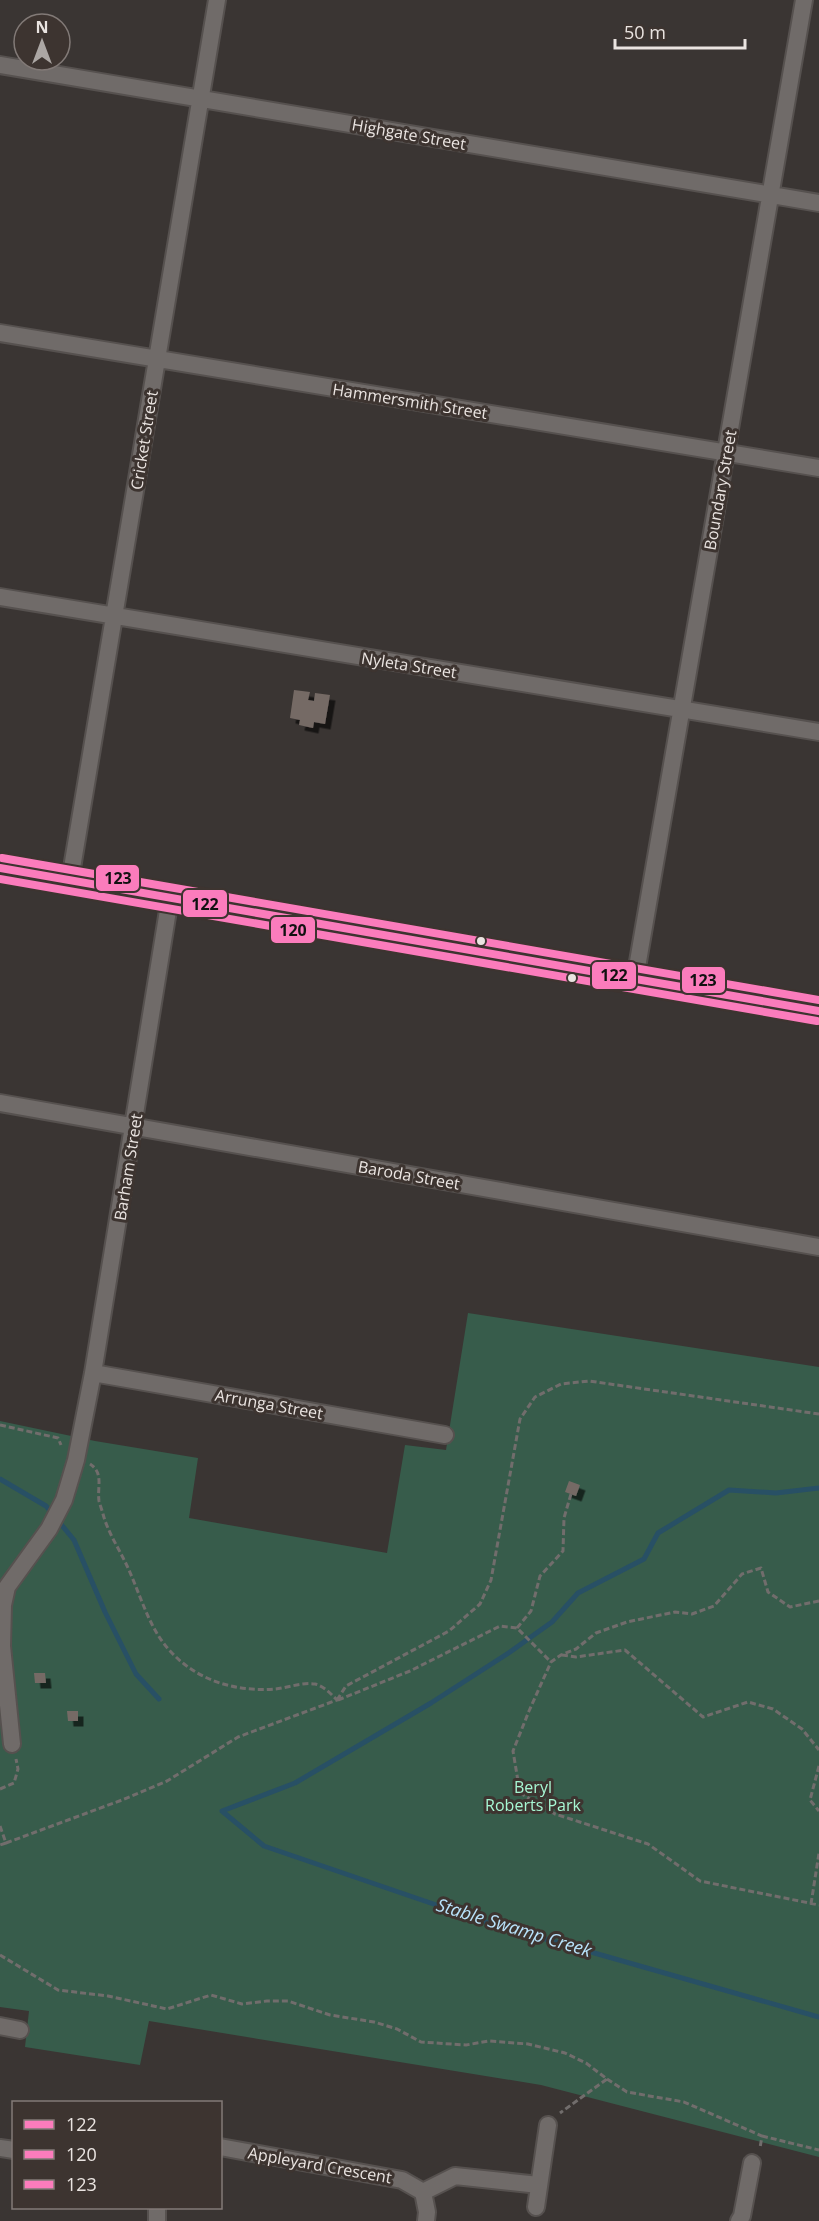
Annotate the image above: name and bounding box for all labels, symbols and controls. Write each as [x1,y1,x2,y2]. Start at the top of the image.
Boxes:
north arrow [12,12,72,72]
scale bar [615,12,746,50]
text: N [35,16,49,38]
text: 50 m [624,20,666,44]
street label: Highgate Street [350,113,468,155]
street label: Hammersmith Street [331,378,489,424]
street label: Cricket Street [125,388,163,491]
street label: Boundary Street [699,428,741,552]
street label: Nyleta Street [360,647,459,683]
line badge: 123 [95,864,140,892]
text: 123 [104,867,132,889]
line badge: 122 [182,889,228,918]
text: 122 [191,893,219,915]
line badge: 120 [270,916,316,944]
text: 120 [279,919,307,941]
unlabelled marker [475,935,487,947]
line badge: 122 [591,961,637,990]
text: 122 [600,964,628,986]
line badge: 123 [681,966,726,994]
text: 123 [689,969,717,991]
unlabelled marker [566,972,578,984]
street label: Barham Street [109,1112,147,1222]
street label: Baroda Street [356,1155,462,1195]
street label: Arrunga Street [213,1384,325,1424]
park label: Beryl Roberts Park [485,1776,581,1816]
water label: Stable Swamp Creek [434,1892,596,1962]
legend [12,2101,222,2209]
text: 122 [66,2112,97,2136]
text: 120 [66,2142,97,2166]
street label: Appleyard Crescent [246,2142,394,2189]
text: 123 [66,2172,97,2196]

